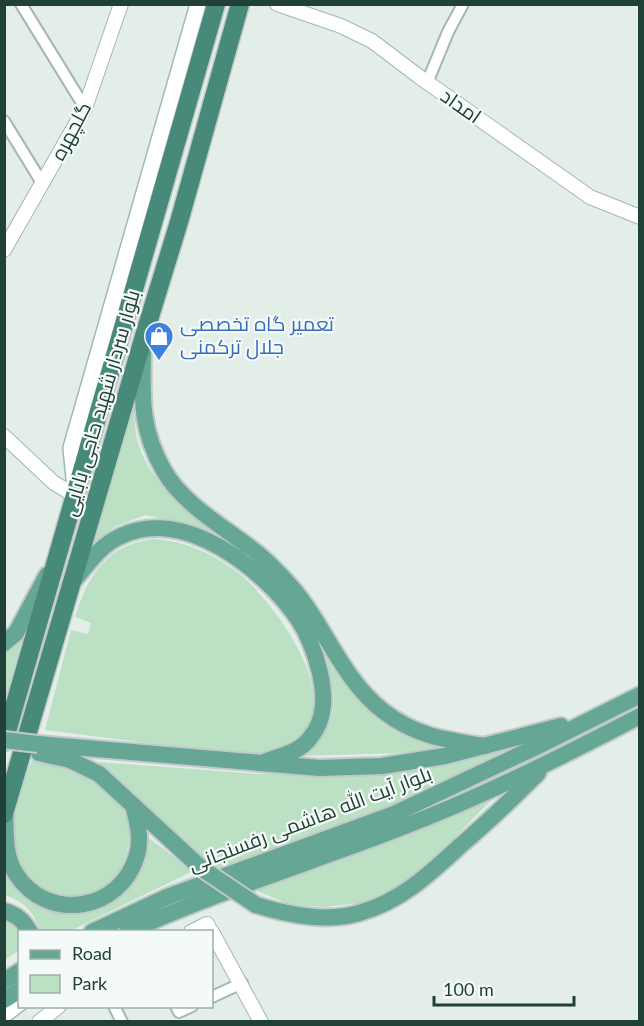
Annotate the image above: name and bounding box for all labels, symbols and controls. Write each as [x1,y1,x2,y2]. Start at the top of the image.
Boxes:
street label: امداد [437,83,486,128]
street label: گلچهره [45,97,97,165]
street label: بلوار سردار شهید حاجی بابایی [56,287,146,519]
place label: تعمیر گاه تخصصی جلال ترکمنی [180,311,335,360]
shop icon: تعمیر گاه تخصصی جلال ترکمنی [143,320,175,362]
street label: بلوار آیت الله هاشمی رفسنجانی [185,761,435,877]
legend [18,930,213,1008]
text: Road [72,942,112,964]
scale bar [434,969,574,1007]
text: Park [72,972,108,994]
text: 100 m [443,978,494,1000]

